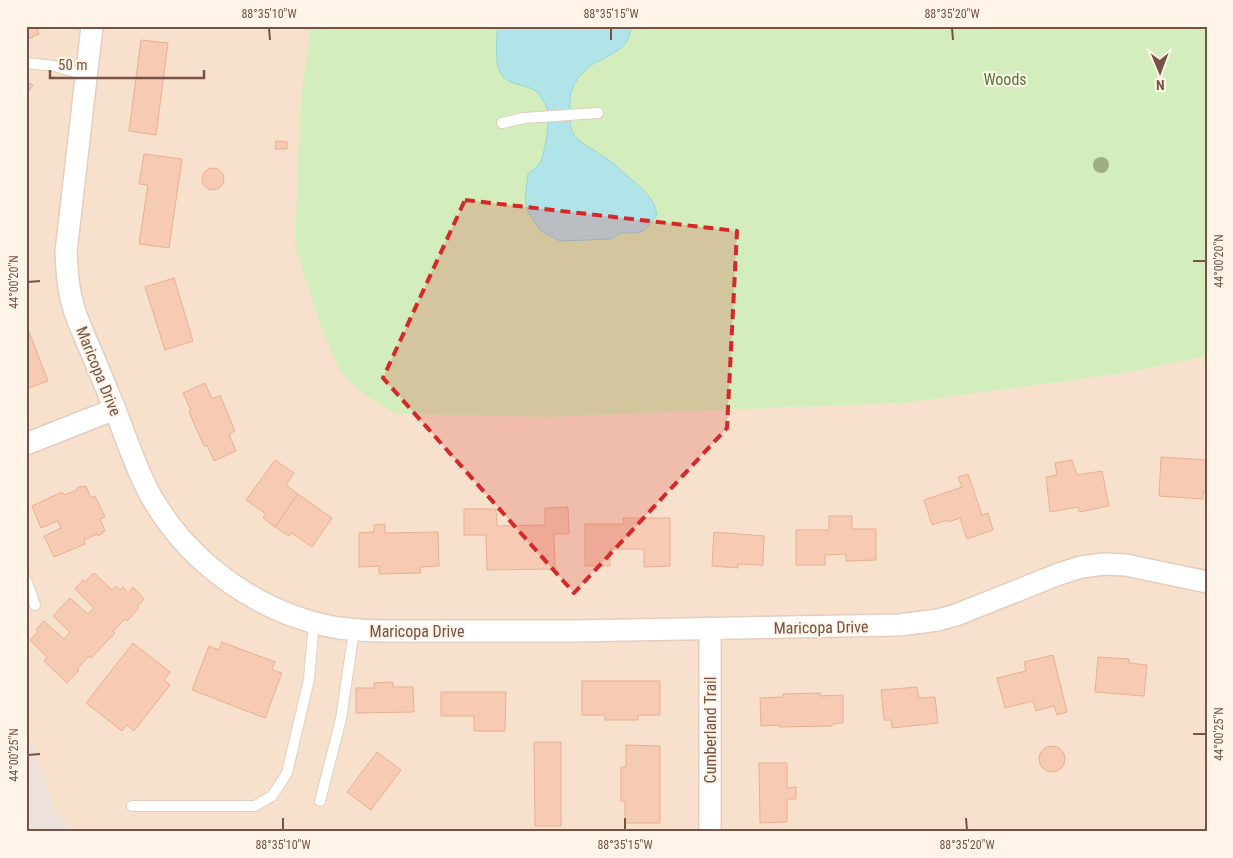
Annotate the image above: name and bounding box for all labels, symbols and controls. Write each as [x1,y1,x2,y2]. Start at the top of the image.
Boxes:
text: 88°35'10"W [241,7,297,21]
text: 88°35'15"W [583,7,639,21]
text: 88°35'20"W [924,7,980,21]
scale bar [50,48,204,80]
north arrow [1136,48,1186,98]
text: 50 m [58,56,88,74]
park label: Woods [983,70,1027,89]
text: N [1156,77,1165,93]
text: 44°00'20"N [1212,234,1226,288]
text: 44°00'20"N [7,255,21,309]
street label: Maricopa Drive [72,324,125,419]
street label: Maricopa Drive [773,617,869,638]
street label: Maricopa Drive [370,622,464,641]
street label: Cumberland Trail [701,677,720,783]
text: 44°00'25"N [1212,707,1226,761]
text: 44°00'25"N [7,728,21,782]
text: 88°35'10"W [255,838,311,852]
text: 88°35'15"W [597,838,653,852]
text: 88°35'20"W [939,838,995,852]

